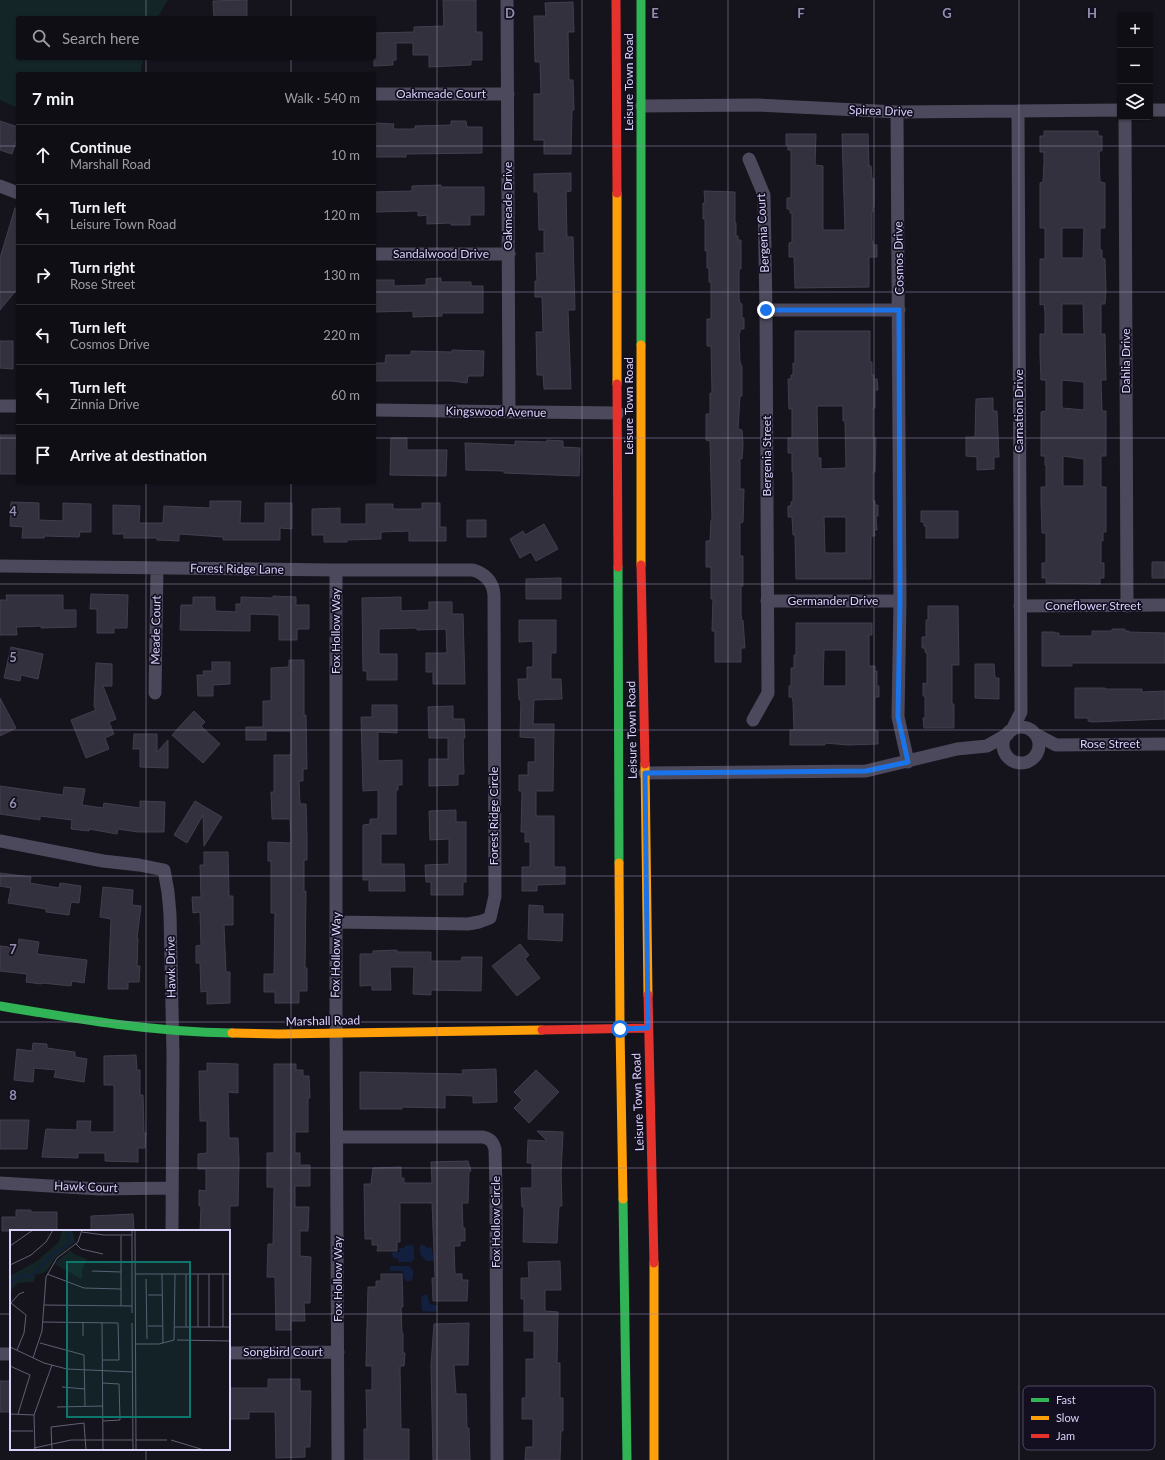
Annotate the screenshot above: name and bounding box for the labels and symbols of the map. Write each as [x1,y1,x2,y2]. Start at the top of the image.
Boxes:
text: D [505,5,515,21]
text: E [651,5,659,21]
text: F [797,5,805,21]
text: G [942,5,952,21]
text: H [1087,5,1097,21]
street label: Leisure Town Road [621,33,636,131]
street label: Oakmeade Court [396,86,487,101]
street label: Spirea Drive [849,102,913,119]
street label: Oakmeade Drive [500,162,515,250]
street label: Bergenia Court [753,192,772,273]
street label: Cosmos Drive [890,221,907,295]
street label: Sandalwood Drive [393,246,489,261]
route end [757,301,775,319]
street label: Dahlia Drive [1118,329,1133,394]
street label: Leisure Town Road [621,357,636,455]
street label: Carnation Drive [1011,369,1026,453]
street label: Kingswood Avenue [445,403,547,420]
street label: Bergenia Street [759,415,774,496]
text: 4 [9,503,17,519]
street label: Forest Ridge Lane [190,560,284,577]
street label: Fox Hollow Way [328,587,343,674]
street label: Germander Drive [788,593,878,608]
street label: Meade Court [147,594,164,665]
street label: Coneflower Street [1045,598,1142,613]
text: 5 [9,649,17,665]
street label: Leisure Town Road [623,681,640,779]
street label: Rose Street [1080,736,1141,751]
street label: Forest Ridge Circle [486,767,501,865]
text: 6 [9,795,17,811]
street label: Fox Hollow Way [327,911,344,998]
street label: Hawk Drive [162,936,179,998]
text: 7 [9,941,17,957]
street label: Marshall Road [286,1012,360,1029]
route start [611,1020,629,1038]
street label: Leisure Town Road [628,1053,647,1151]
text: 8 [9,1087,17,1103]
street label: Fox Hollow Circle [488,1176,503,1268]
street label: Hawk Court [54,1178,119,1195]
inset map [10,1230,230,1450]
street label: Fox Hollow Way [330,1235,345,1322]
street label: Songbird Court [243,1344,324,1359]
legend [1023,1386,1155,1450]
text: Fast [1056,1393,1076,1406]
text: Slow [1056,1411,1080,1424]
text: Jam [1056,1429,1075,1442]

